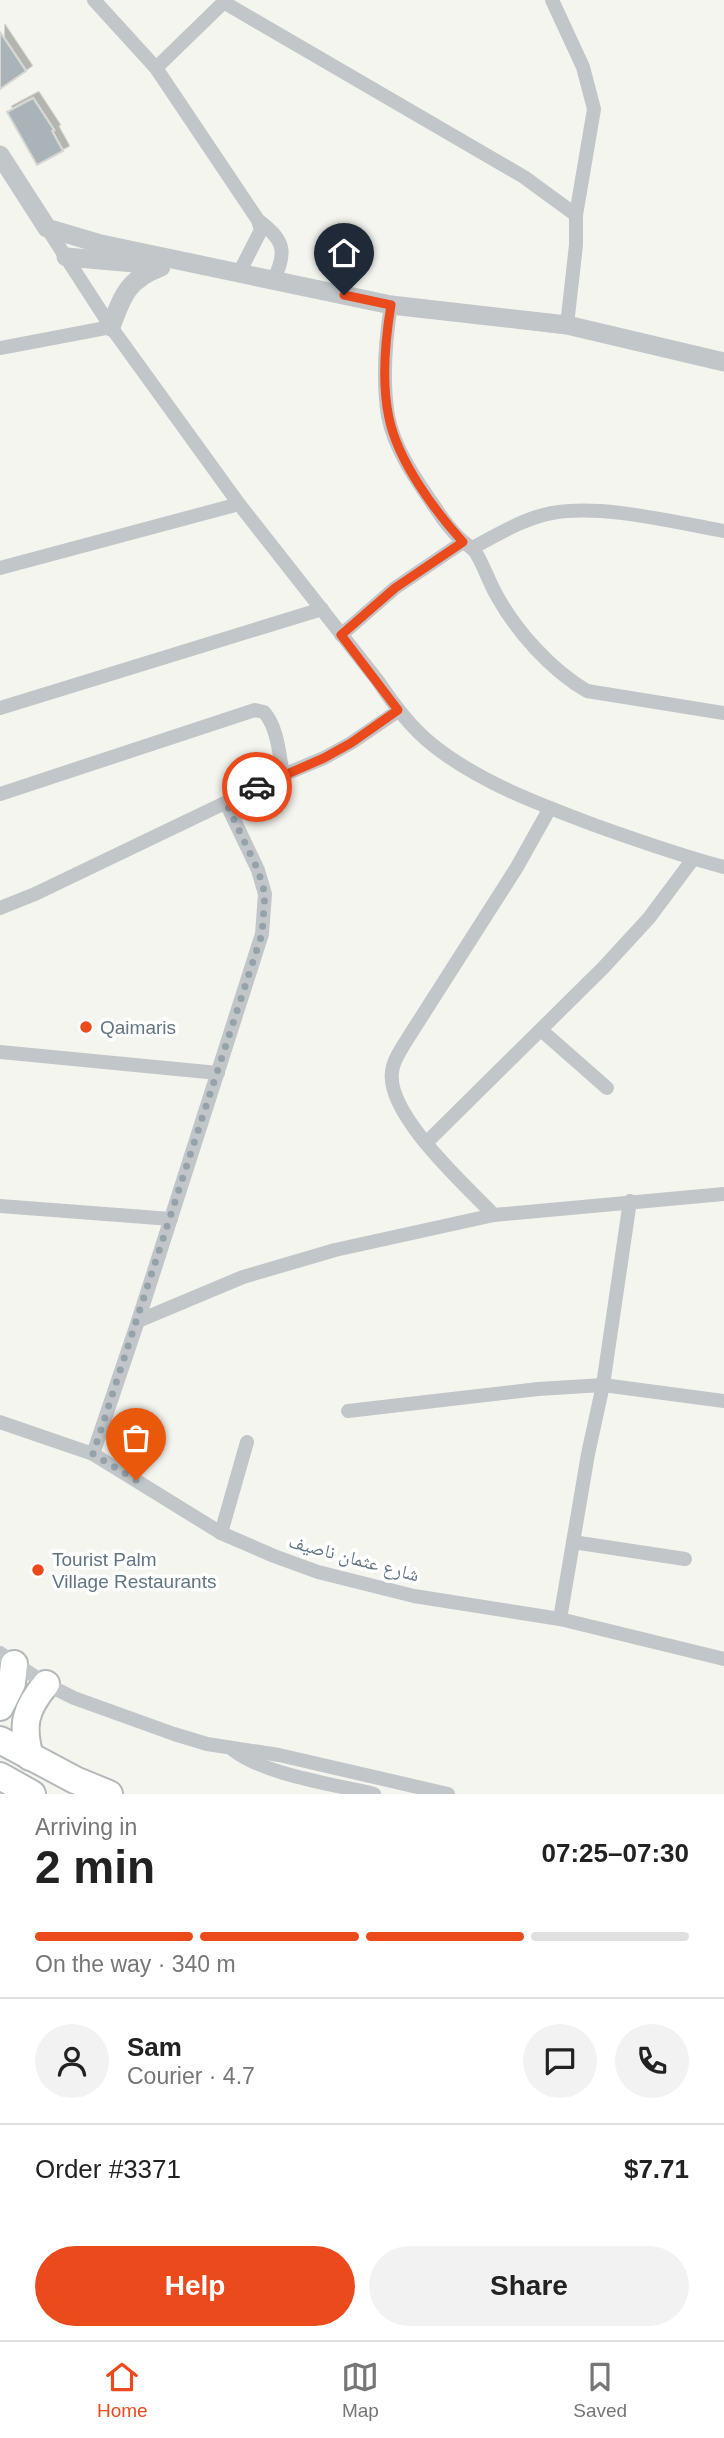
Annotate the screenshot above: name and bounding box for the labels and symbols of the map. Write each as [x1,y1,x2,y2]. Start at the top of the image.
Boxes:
pin [314,223,374,295]
courier [222,752,292,822]
place label: Qaimaris [100,1017,176,1038]
marker: Qaimaris [78,1019,94,1035]
pin [106,1408,166,1480]
street label: شارع عثمان ناصيف [286,1530,422,1586]
place label: Tourist Palm Village Restaurants [52,1549,216,1592]
marker: Tourist Palm Village Restaurants [30,1562,46,1578]

